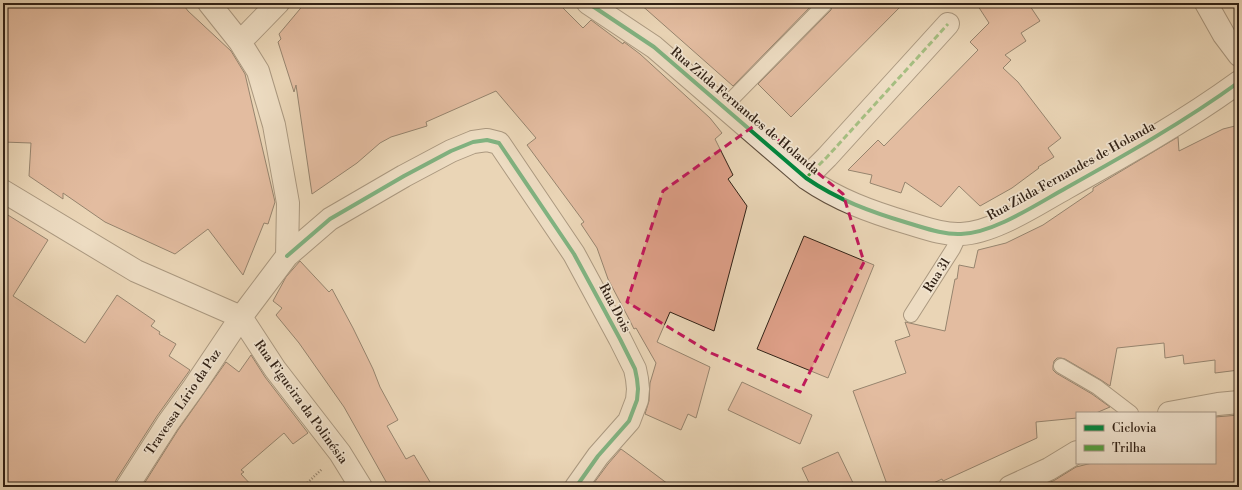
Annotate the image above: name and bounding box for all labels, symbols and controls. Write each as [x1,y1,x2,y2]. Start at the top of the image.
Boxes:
street label: Rua Zilda Fernandes de Holanda [667,44,823,178]
street label: Rua Zilda Fernandes de Holanda [984,118,1158,224]
street label: Rua 31 [920,254,954,295]
street label: Rua Dois [595,281,635,335]
street label: Rua Figueira da Polinésia [251,337,352,467]
street label: Travessa Lírio da Paz [141,346,225,458]
legend [1076,412,1216,464]
text: Ciclovia [1112,421,1157,436]
text: Trilha [1112,441,1147,456]

